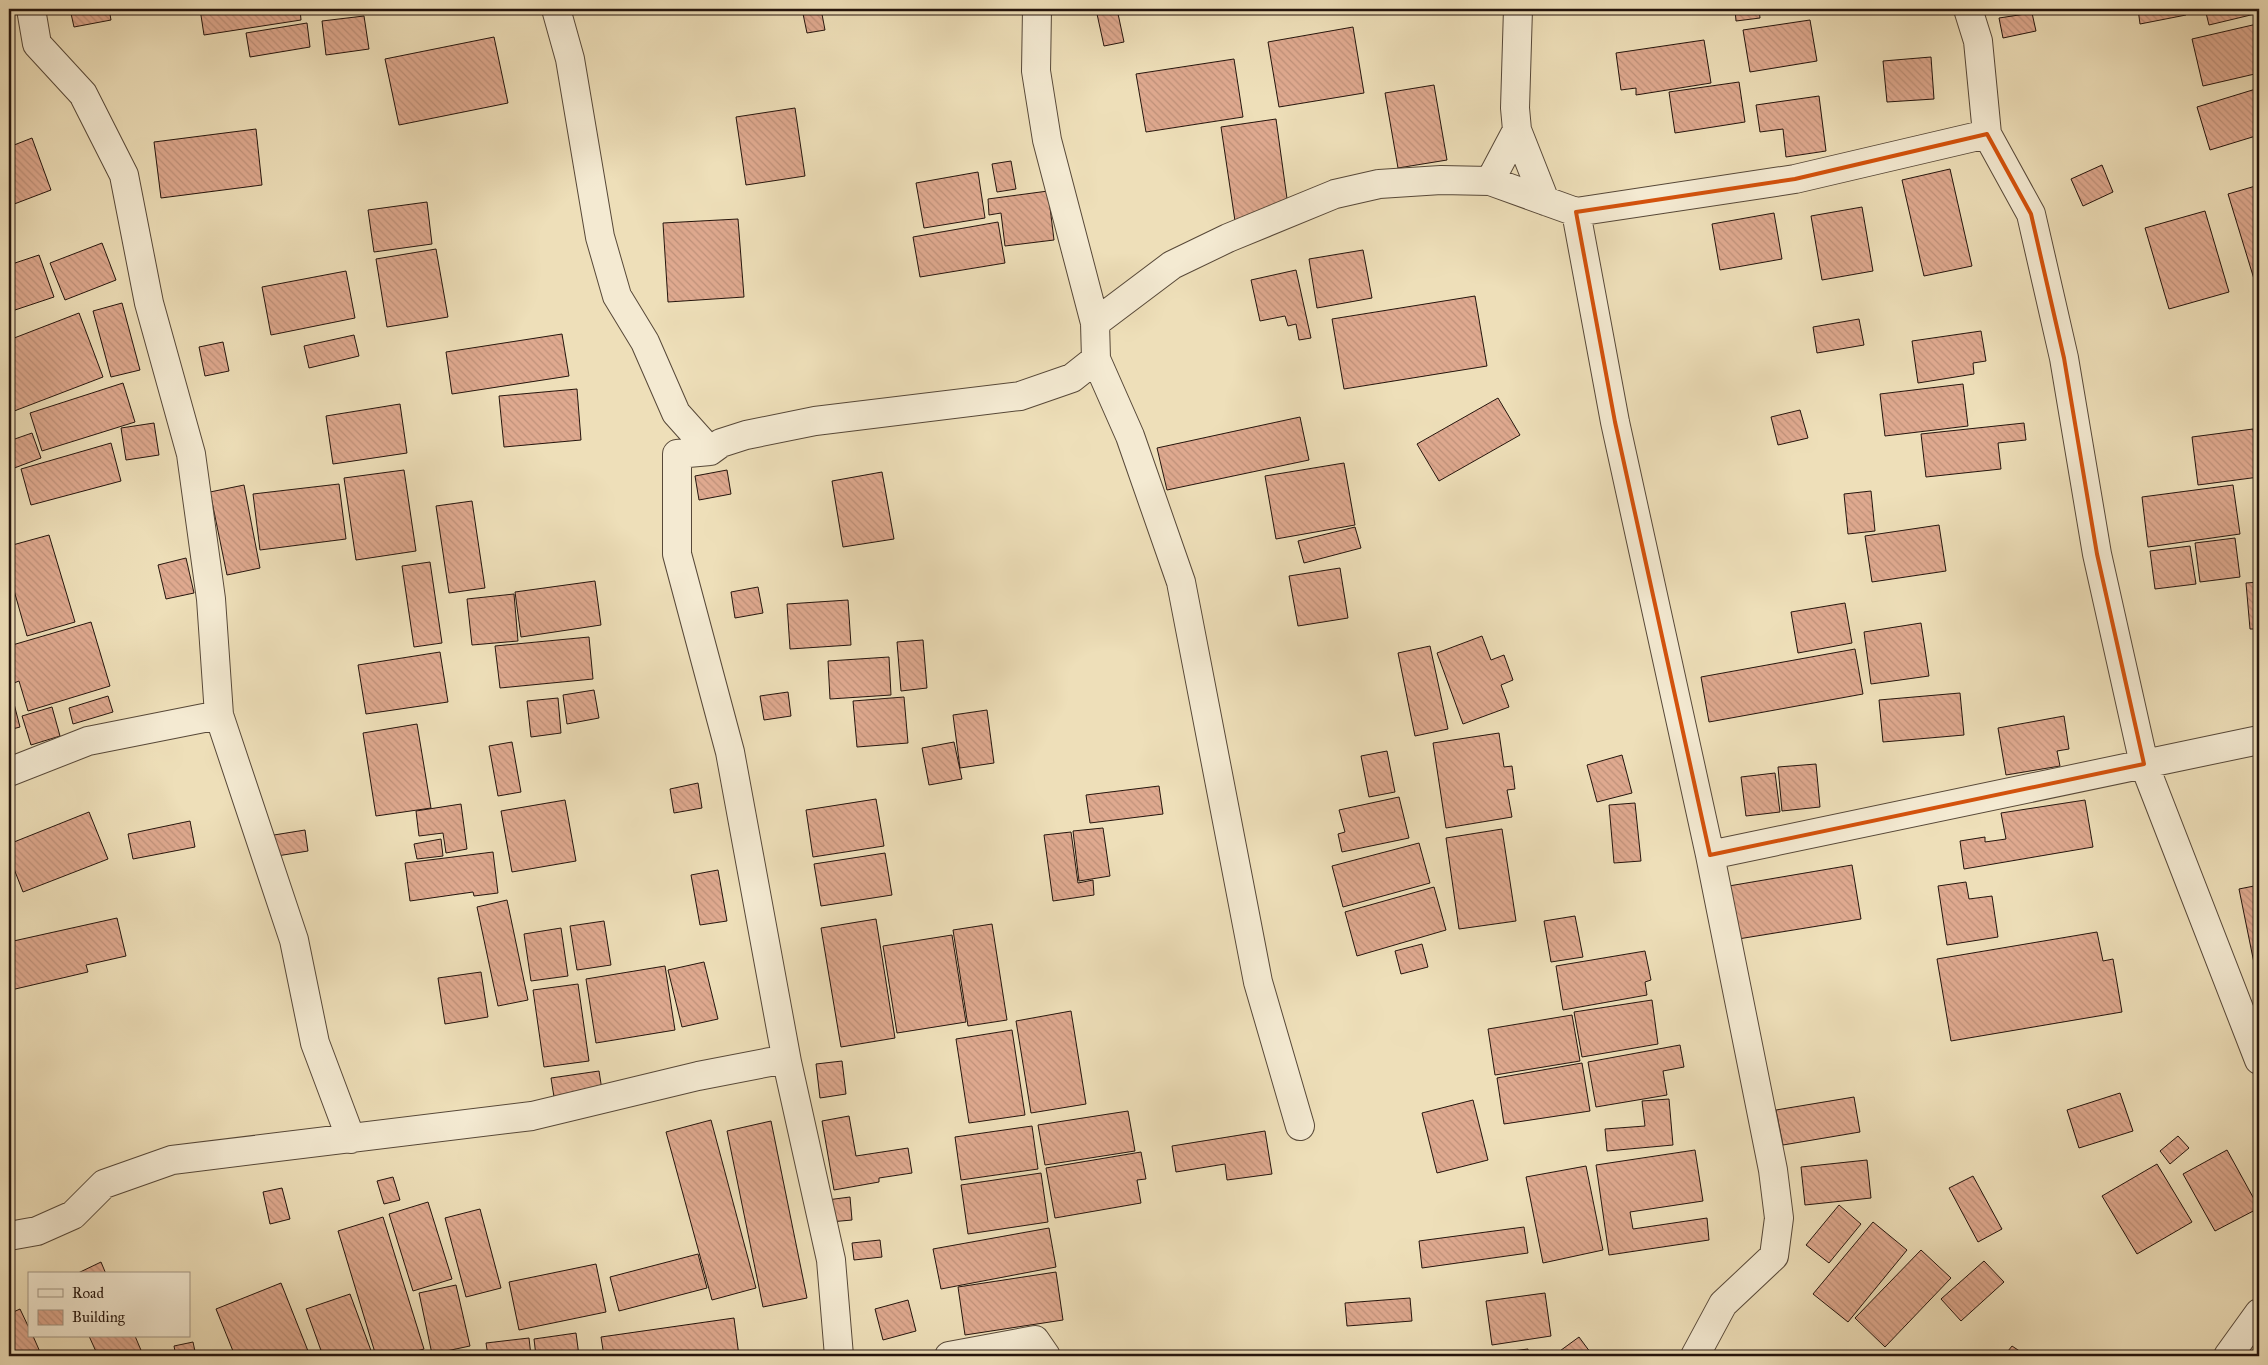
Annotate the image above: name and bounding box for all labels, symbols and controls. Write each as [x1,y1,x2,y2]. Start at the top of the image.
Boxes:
legend [28,1272,190,1338]
text: Road [72,1284,104,1302]
text: Building [72,1308,126,1326]

